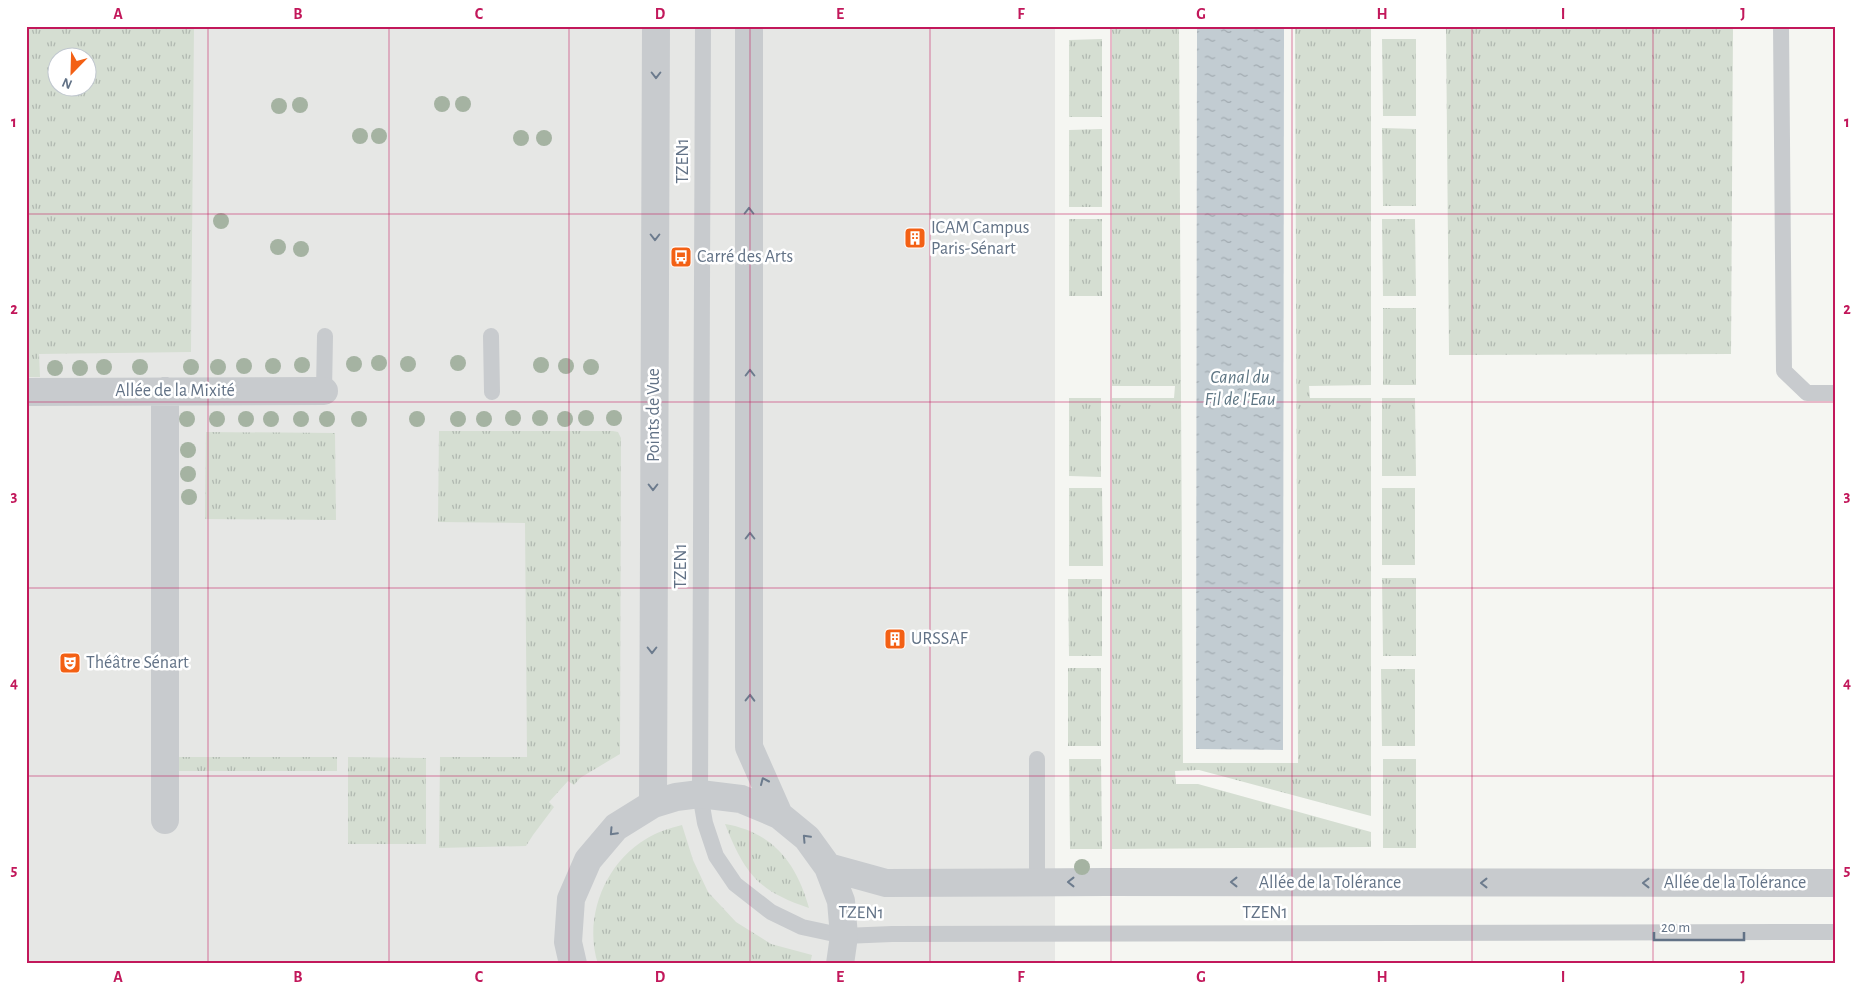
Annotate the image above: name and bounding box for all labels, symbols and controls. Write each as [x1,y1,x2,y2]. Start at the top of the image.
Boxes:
text: A [113,6,123,22]
text: B [293,6,303,22]
text: C [475,6,484,22]
text: D [655,6,666,22]
text: E [836,6,844,22]
text: F [1017,6,1025,22]
text: G [1196,6,1206,22]
text: H [1376,6,1388,22]
text: I [1561,6,1565,22]
text: J [1740,6,1746,22]
north arrow [48,48,98,98]
one-way arrow [651,72,661,79]
text: N [60,75,75,91]
text: 1 [11,114,17,130]
text: 1 [1844,114,1850,130]
street label: TZEN1 [674,138,692,184]
one-way arrow [744,207,754,214]
place label: ICAM Campus Paris-Sénart [931,219,1029,258]
building icon: ICAM Campus Paris-Sénart [903,226,927,250]
one-way arrow [650,234,660,242]
bus stop icon: Carré des Arts [669,245,693,269]
place label: Carré des Arts [697,248,793,266]
text: 2 [10,301,18,317]
text: 2 [1843,301,1851,317]
street label: Points de Vue [645,368,663,462]
water label: Canal du Fil de l'Eau [1204,368,1276,409]
one-way arrow [745,369,755,377]
street label: Allée de la Mixité [115,382,235,400]
one-way arrow [648,484,658,492]
text: 3 [11,488,18,504]
text: 3 [1844,488,1851,504]
one-way arrow [745,532,755,540]
street label: TZEN1 [672,543,690,589]
building icon: URSSAF [883,627,907,651]
place label: URSSAF [911,630,968,648]
one-way arrow [647,646,657,654]
theatre icon: Théâtre Sénart [58,651,82,675]
place label: Théâtre Sénart [86,654,189,672]
text: 4 [10,675,18,691]
text: 4 [1843,675,1851,691]
one-way arrow [745,694,755,702]
one-way arrow [760,777,771,786]
one-way arrow [610,826,619,835]
one-way arrow [802,835,811,844]
text: 5 [11,862,18,878]
text: 5 [1844,862,1851,878]
street label: Allée de la Tolérance [1259,874,1401,892]
street label: Allée de la Tolérance [1664,874,1806,892]
one-way arrow [1067,877,1074,887]
one-way arrow [1229,877,1237,887]
one-way arrow [1479,878,1487,888]
one-way arrow [1642,878,1650,888]
street label: TZEN1 [838,904,884,922]
street label: TZEN1 [1242,904,1288,922]
scale bar [1654,910,1744,942]
text: 20 m [1661,920,1690,935]
text: A [113,969,123,985]
text: B [293,969,303,985]
text: C [475,969,484,985]
text: D [655,969,666,985]
text: E [836,969,844,985]
text: F [1017,969,1025,985]
text: G [1196,969,1206,985]
text: H [1376,969,1388,985]
text: I [1561,969,1565,985]
text: J [1740,969,1746,985]

